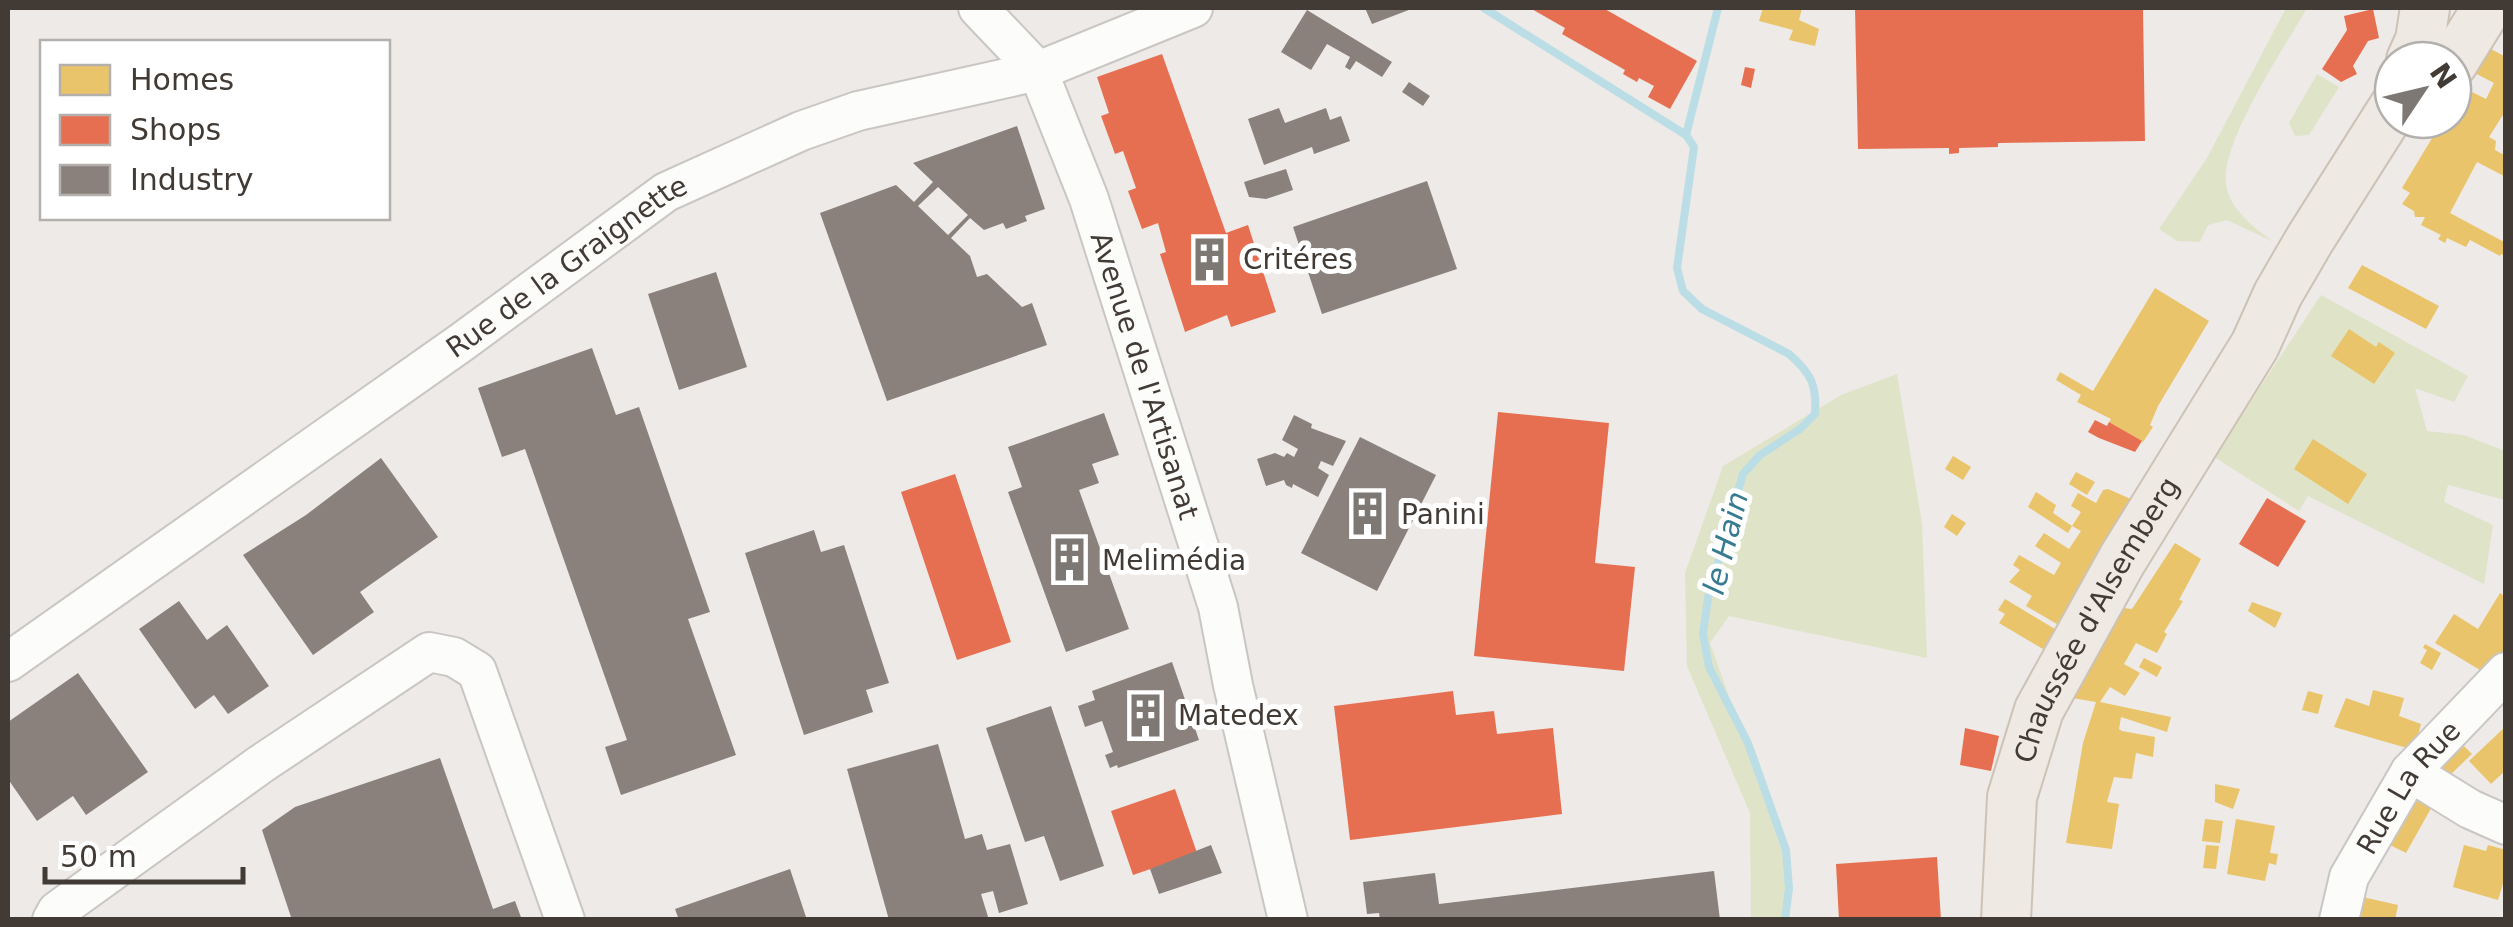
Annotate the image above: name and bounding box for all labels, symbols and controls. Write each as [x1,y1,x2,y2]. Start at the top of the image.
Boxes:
legend [40,40,390,220]
north arrow [2373,40,2473,140]
text: N [2423,57,2463,95]
text: Homes [130,62,234,97]
text: Shops [130,112,221,147]
text: Industry [130,162,253,197]
street label: Rue de la Graignette [440,169,692,365]
street label: Avenue de l'Artisanat [1083,228,1205,524]
building icon: Critéres [1186,235,1234,283]
place label: Critéres [1243,243,1353,276]
street label: Chaussée d'Alsemberg [2008,471,2186,767]
water label: le Hain [1696,488,1755,598]
building icon: Panini [1344,490,1392,538]
place label: Panini [1401,498,1485,531]
building icon: Melimédia [1045,536,1093,584]
place label: Melimédia [1102,544,1246,577]
building icon: Matedex [1121,691,1169,739]
place label: Matedex [1178,699,1299,732]
street label: Rue La Rue [2350,714,2467,860]
scale bar [45,822,242,884]
text: 50 m [60,839,137,874]

